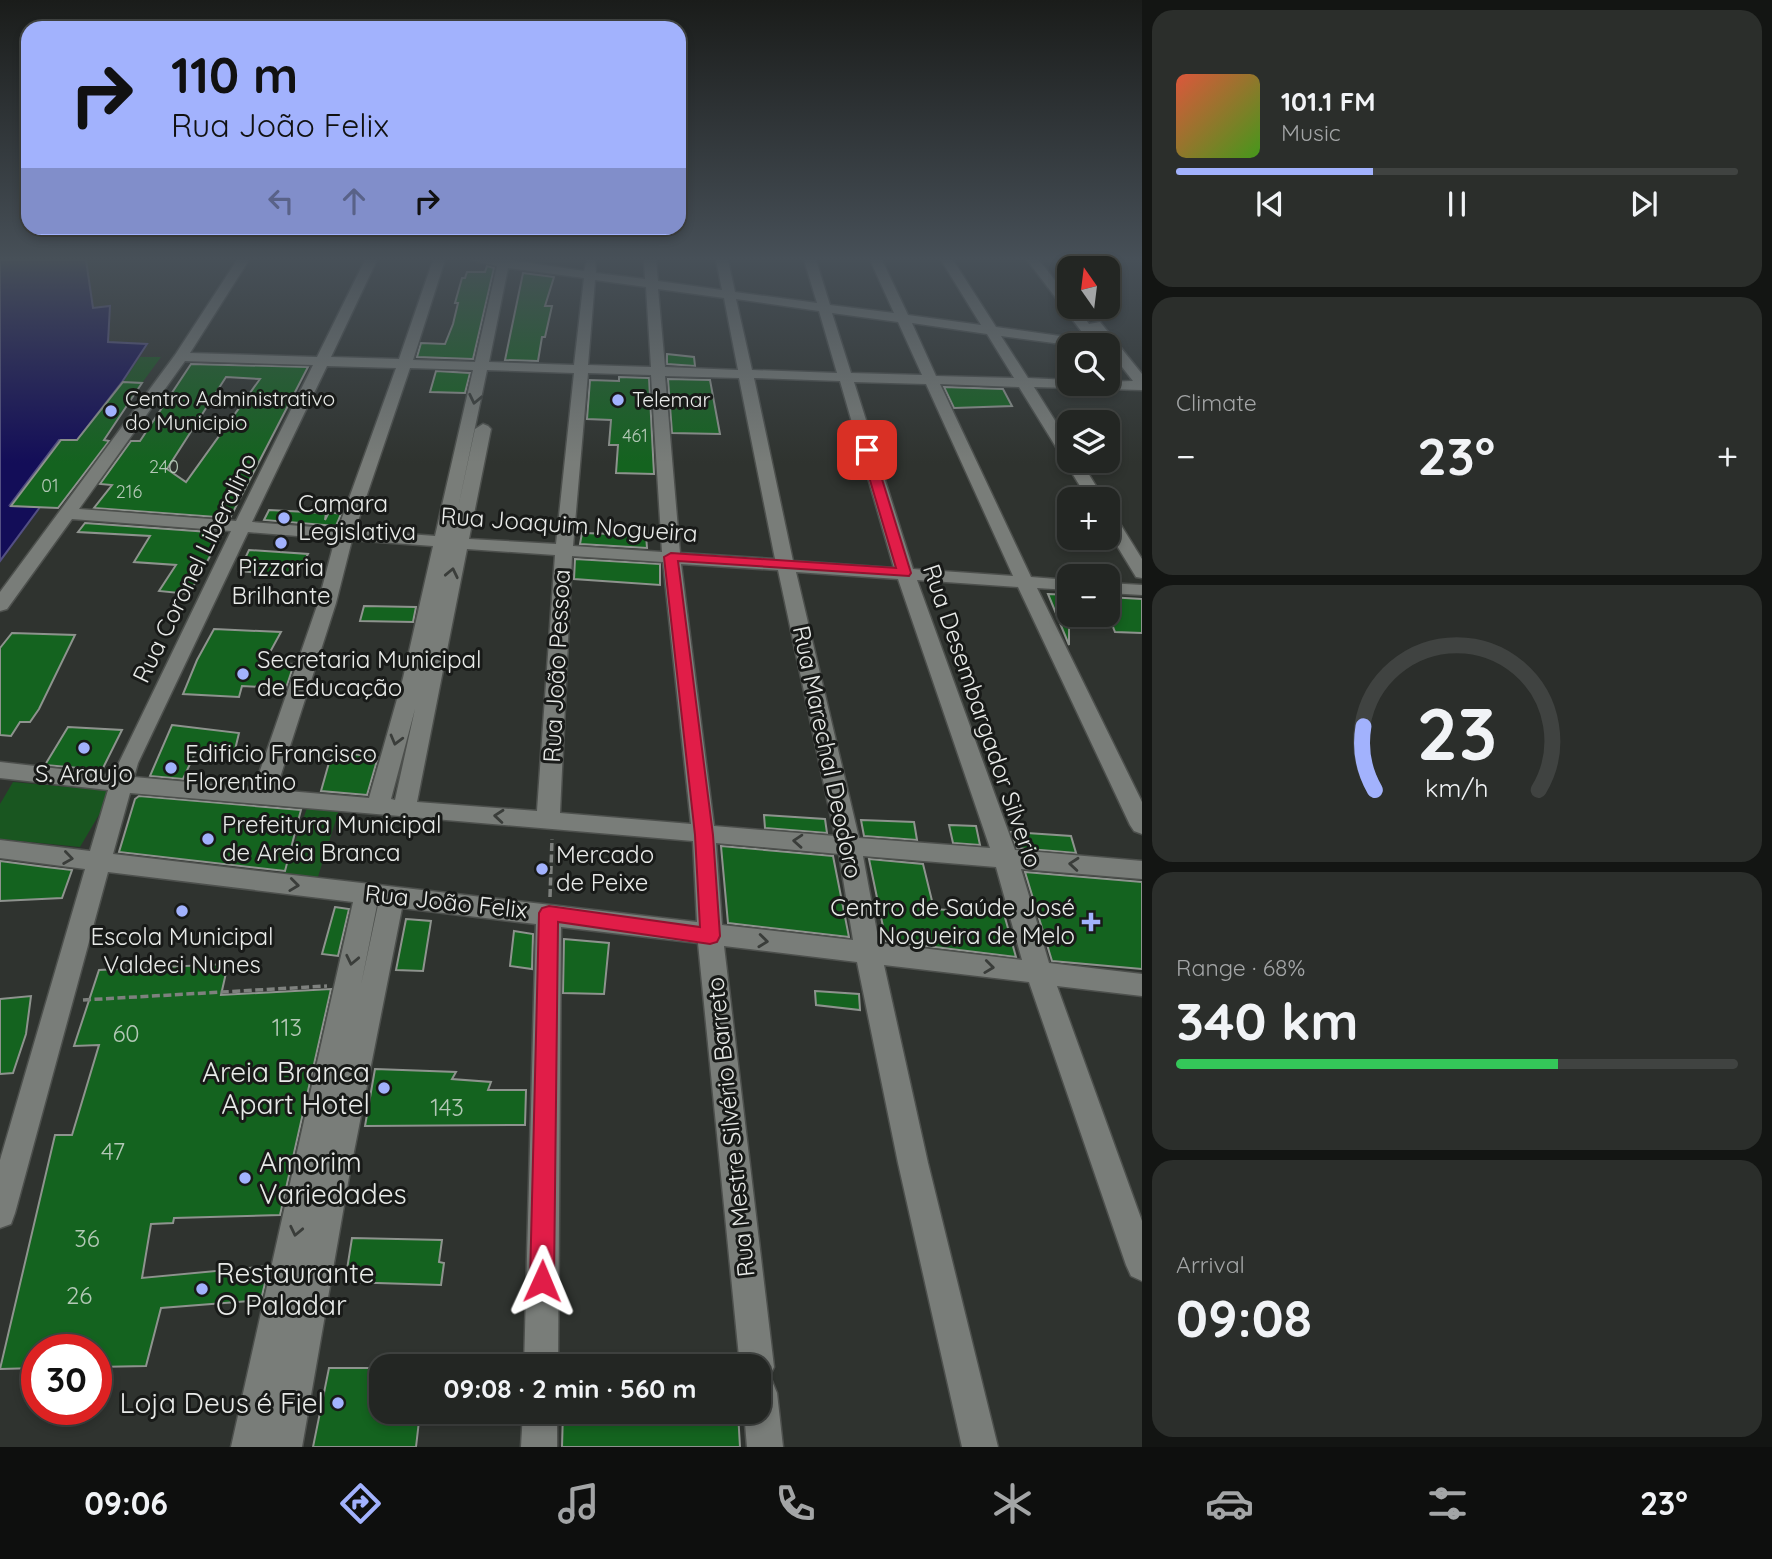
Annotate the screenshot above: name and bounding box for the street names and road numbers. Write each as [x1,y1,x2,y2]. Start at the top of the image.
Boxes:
street label: Rua Coronel Liberalino [125,448,263,687]
street label: Rua Joaquim Nogueira [439,500,699,548]
street label: Rua Desembargador Silverio [917,560,1049,871]
street label: Rua João Pessoa [536,568,576,763]
street label: Rua Marechal Deodoro [787,623,869,881]
street label: Rua João Felix [363,878,529,924]
street label: Rua Mestre Silvério Barreto [699,976,761,1279]

